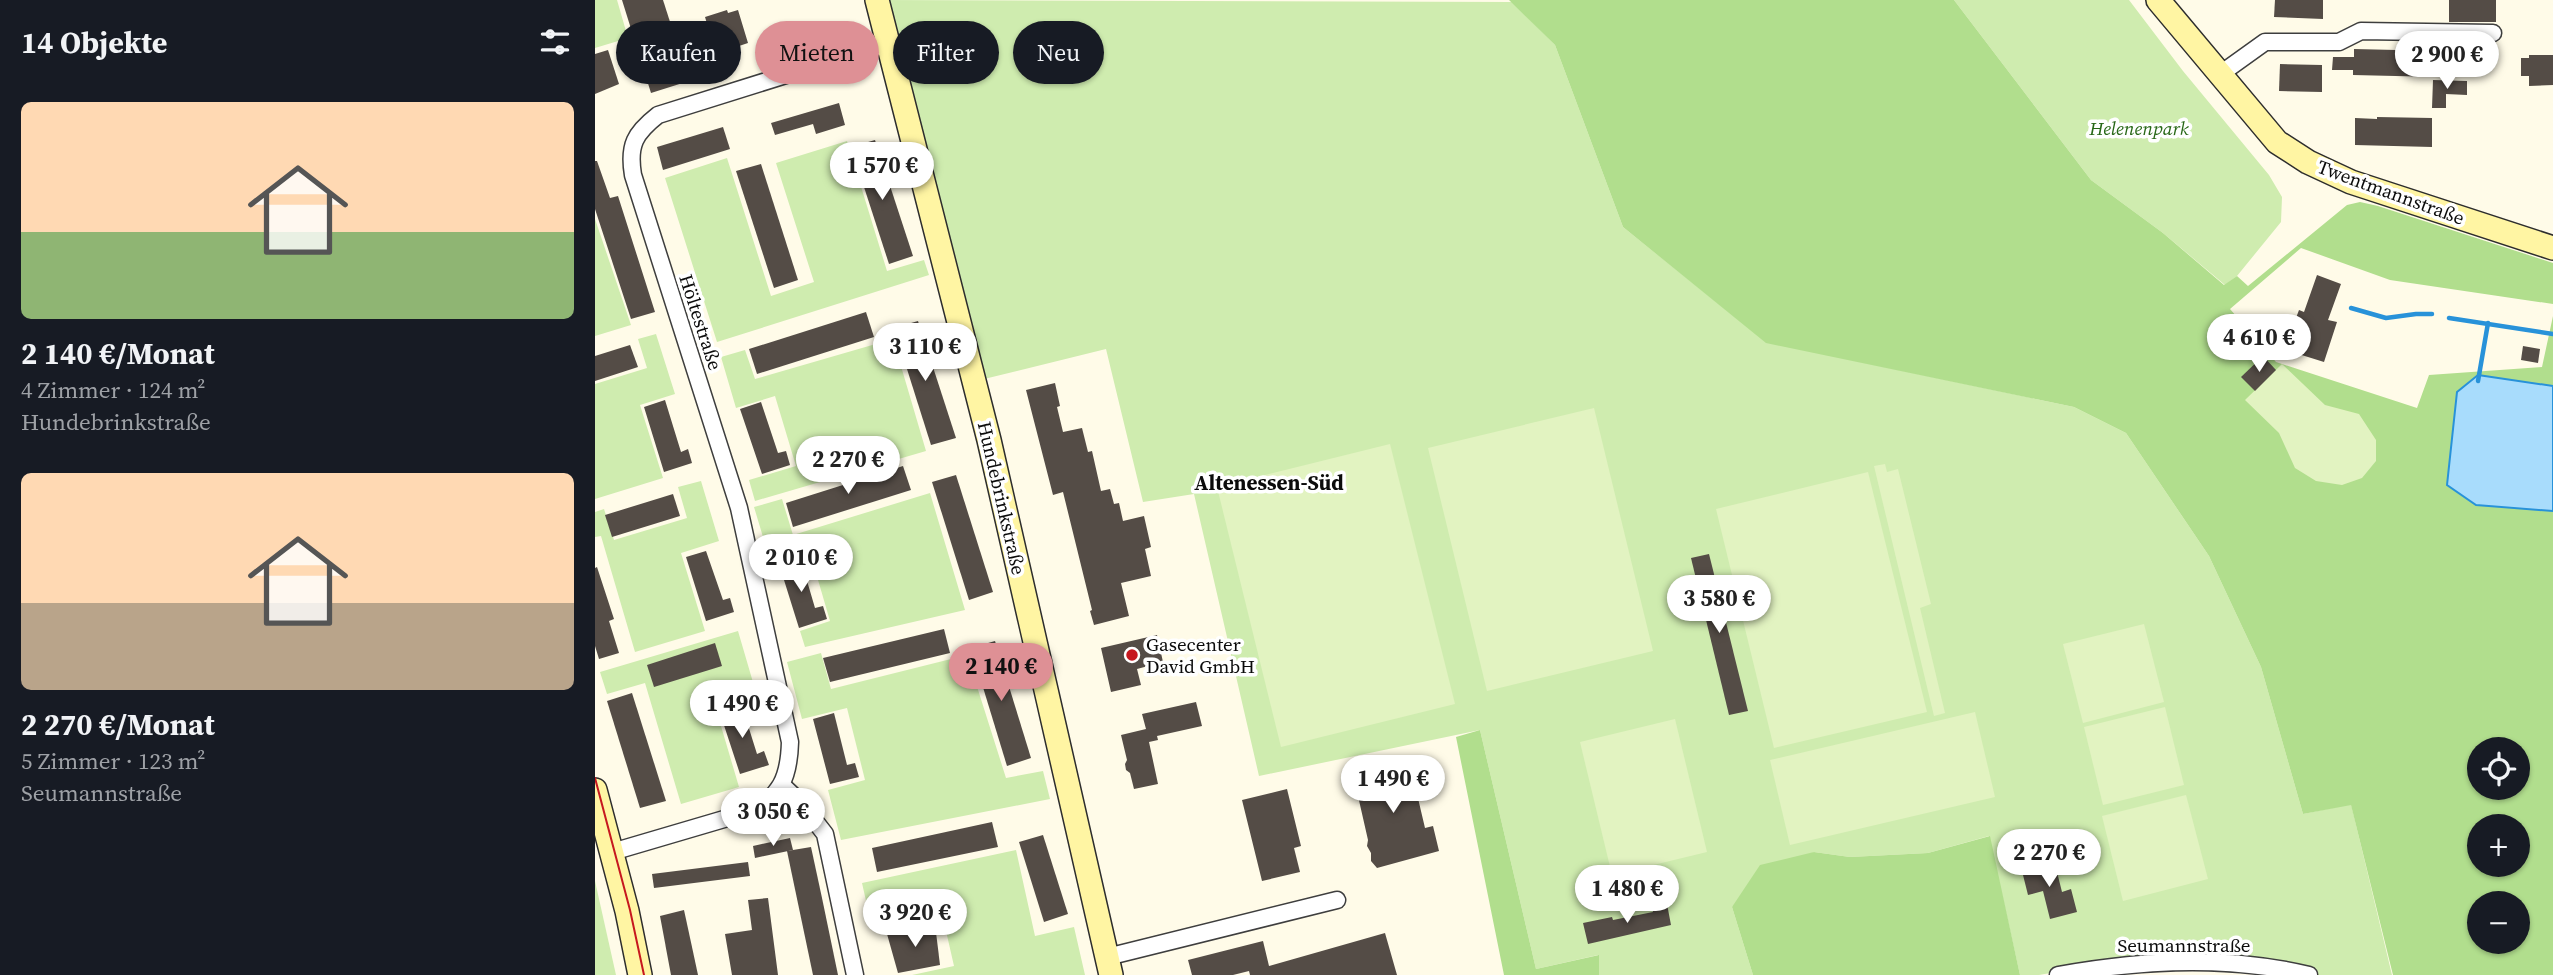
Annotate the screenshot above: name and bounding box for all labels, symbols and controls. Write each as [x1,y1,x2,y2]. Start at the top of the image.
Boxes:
chip: Kaufen [616,21,741,84]
chip: Mieten [755,21,879,84]
chip: Filter [893,21,999,84]
chip: Neu [1013,21,1104,84]
text: 14 Objekte [21,22,167,63]
icon: filters [536,23,574,61]
pin: 2 900 € [2382,32,2512,91]
text: 2 900 € [2411,38,2483,70]
park label: Helenenpark [2088,115,2189,141]
pin: 1 570 € [817,142,947,202]
icon: home [235,147,361,273]
text: 1 570 € [846,149,918,181]
street label: Twentmannstraße [2314,153,2468,231]
street label: Höltestraße [673,271,729,373]
pin: 4 610 € [2194,314,2324,374]
text: 4 610 € [2223,321,2295,353]
pin: 3 110 € [860,324,990,383]
text: 3 110 € [889,330,961,362]
text: 2 140 €/Monat [21,333,215,374]
text: 4 Zimmer · 124 m² [21,374,205,406]
text: Hundebrinkstraße [21,406,211,438]
street label: Hundebrinkstraße [972,419,1032,577]
pin: 2 270 € [783,436,913,496]
text: 2 270 € [812,443,884,475]
district label: Altenessen-Süd [1194,468,1344,497]
icon: home [235,518,361,644]
pin: 2 010 € [736,534,866,594]
text: 2 010 € [765,541,837,573]
pin: 3 580 € [1654,576,1784,635]
text: 3 580 € [1683,582,1755,614]
place label: Gasecenter David GmbH [1146,631,1255,679]
pin: 2 140 € [936,644,1066,703]
marker: Gasecenter David GmbH [1124,647,1140,663]
text: 2 140 € [965,650,1037,682]
pin: 1 490 € [677,680,807,740]
text: 1 490 € [706,687,778,719]
text: 2 270 €/Monat [21,704,215,745]
map controls [2467,737,2530,954]
button: locate [2467,737,2530,800]
text: 5 Zimmer · 123 m² [21,745,205,777]
pin: 1 490 € [1328,756,1458,815]
text: 1 490 € [1357,762,1429,794]
text: Seumannstraße [21,777,182,809]
pin: 3 050 € [708,788,838,848]
text: 3 050 € [737,795,809,827]
button: + [2467,814,2530,877]
pin: 2 270 € [1984,830,2114,889]
text: 2 270 € [2013,836,2085,868]
pin: 1 480 € [1562,866,1692,925]
text: 1 480 € [1591,872,1663,904]
pin: 3 920 € [850,890,980,949]
button: − [2467,891,2530,954]
text: 3 920 € [879,896,951,928]
street label: Seumannstraße [2117,932,2251,958]

